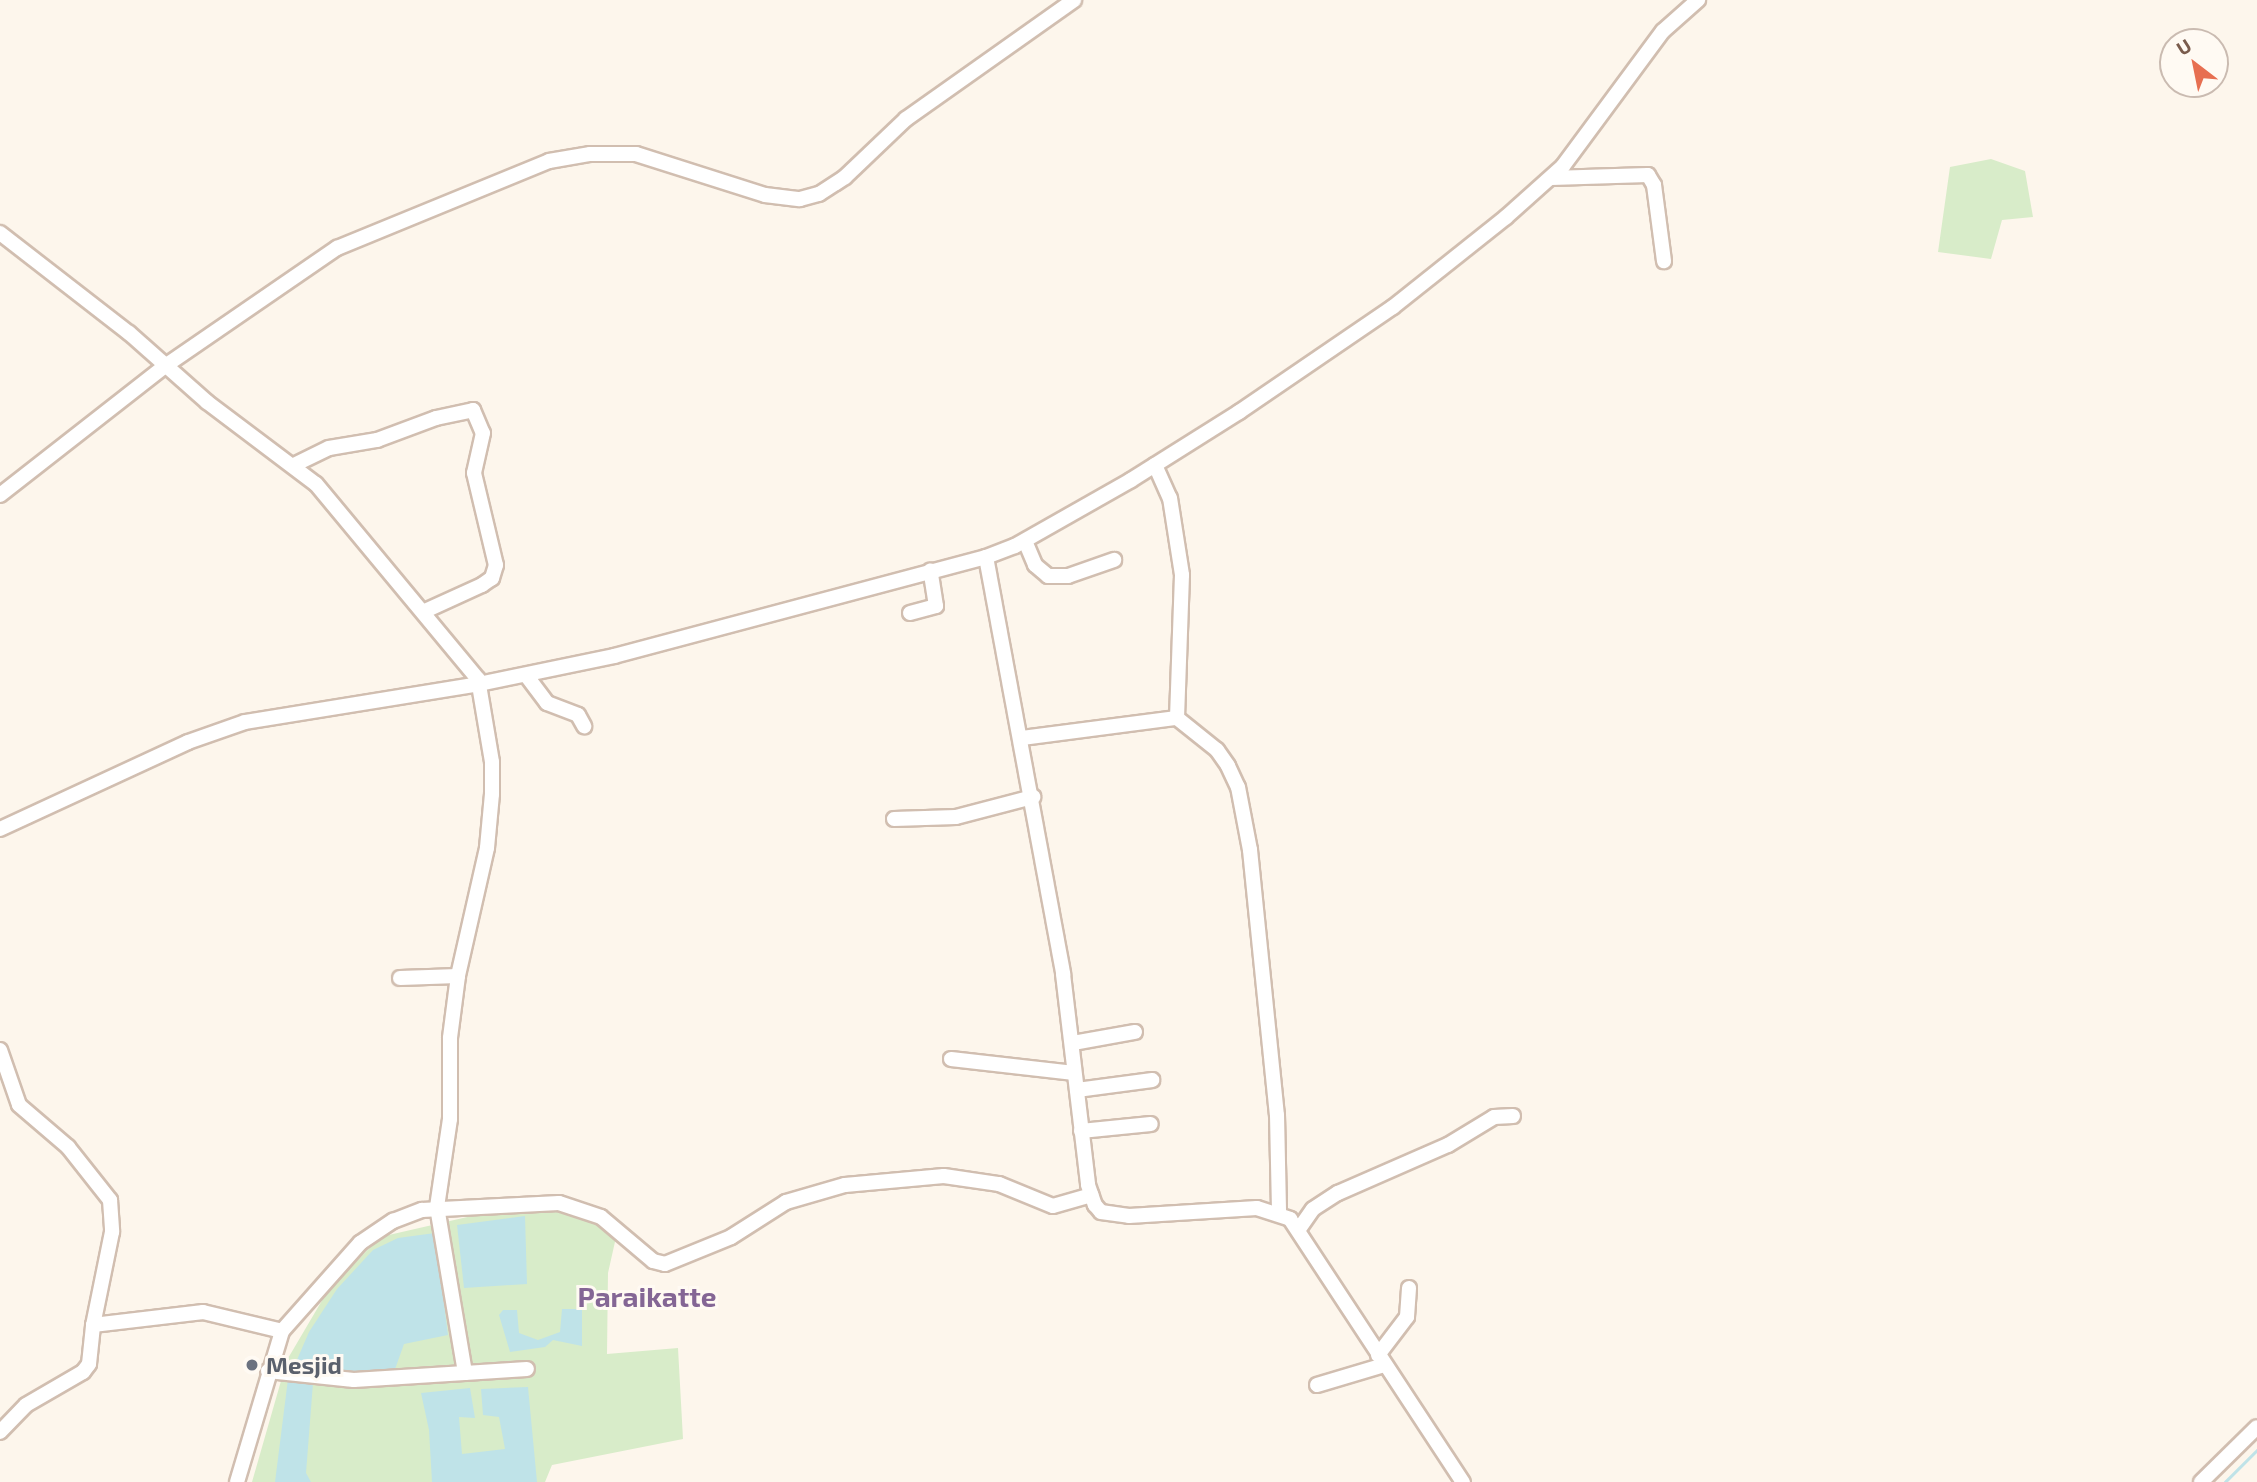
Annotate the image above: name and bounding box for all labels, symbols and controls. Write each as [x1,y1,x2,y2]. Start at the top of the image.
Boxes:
north arrow [2159,28,2229,98]
text: U [2172,33,2195,60]
district label: Paraikatte [577,1279,717,1313]
place label: Mesjid [266,1351,342,1379]
marker: Mesjid [244,1357,260,1373]

